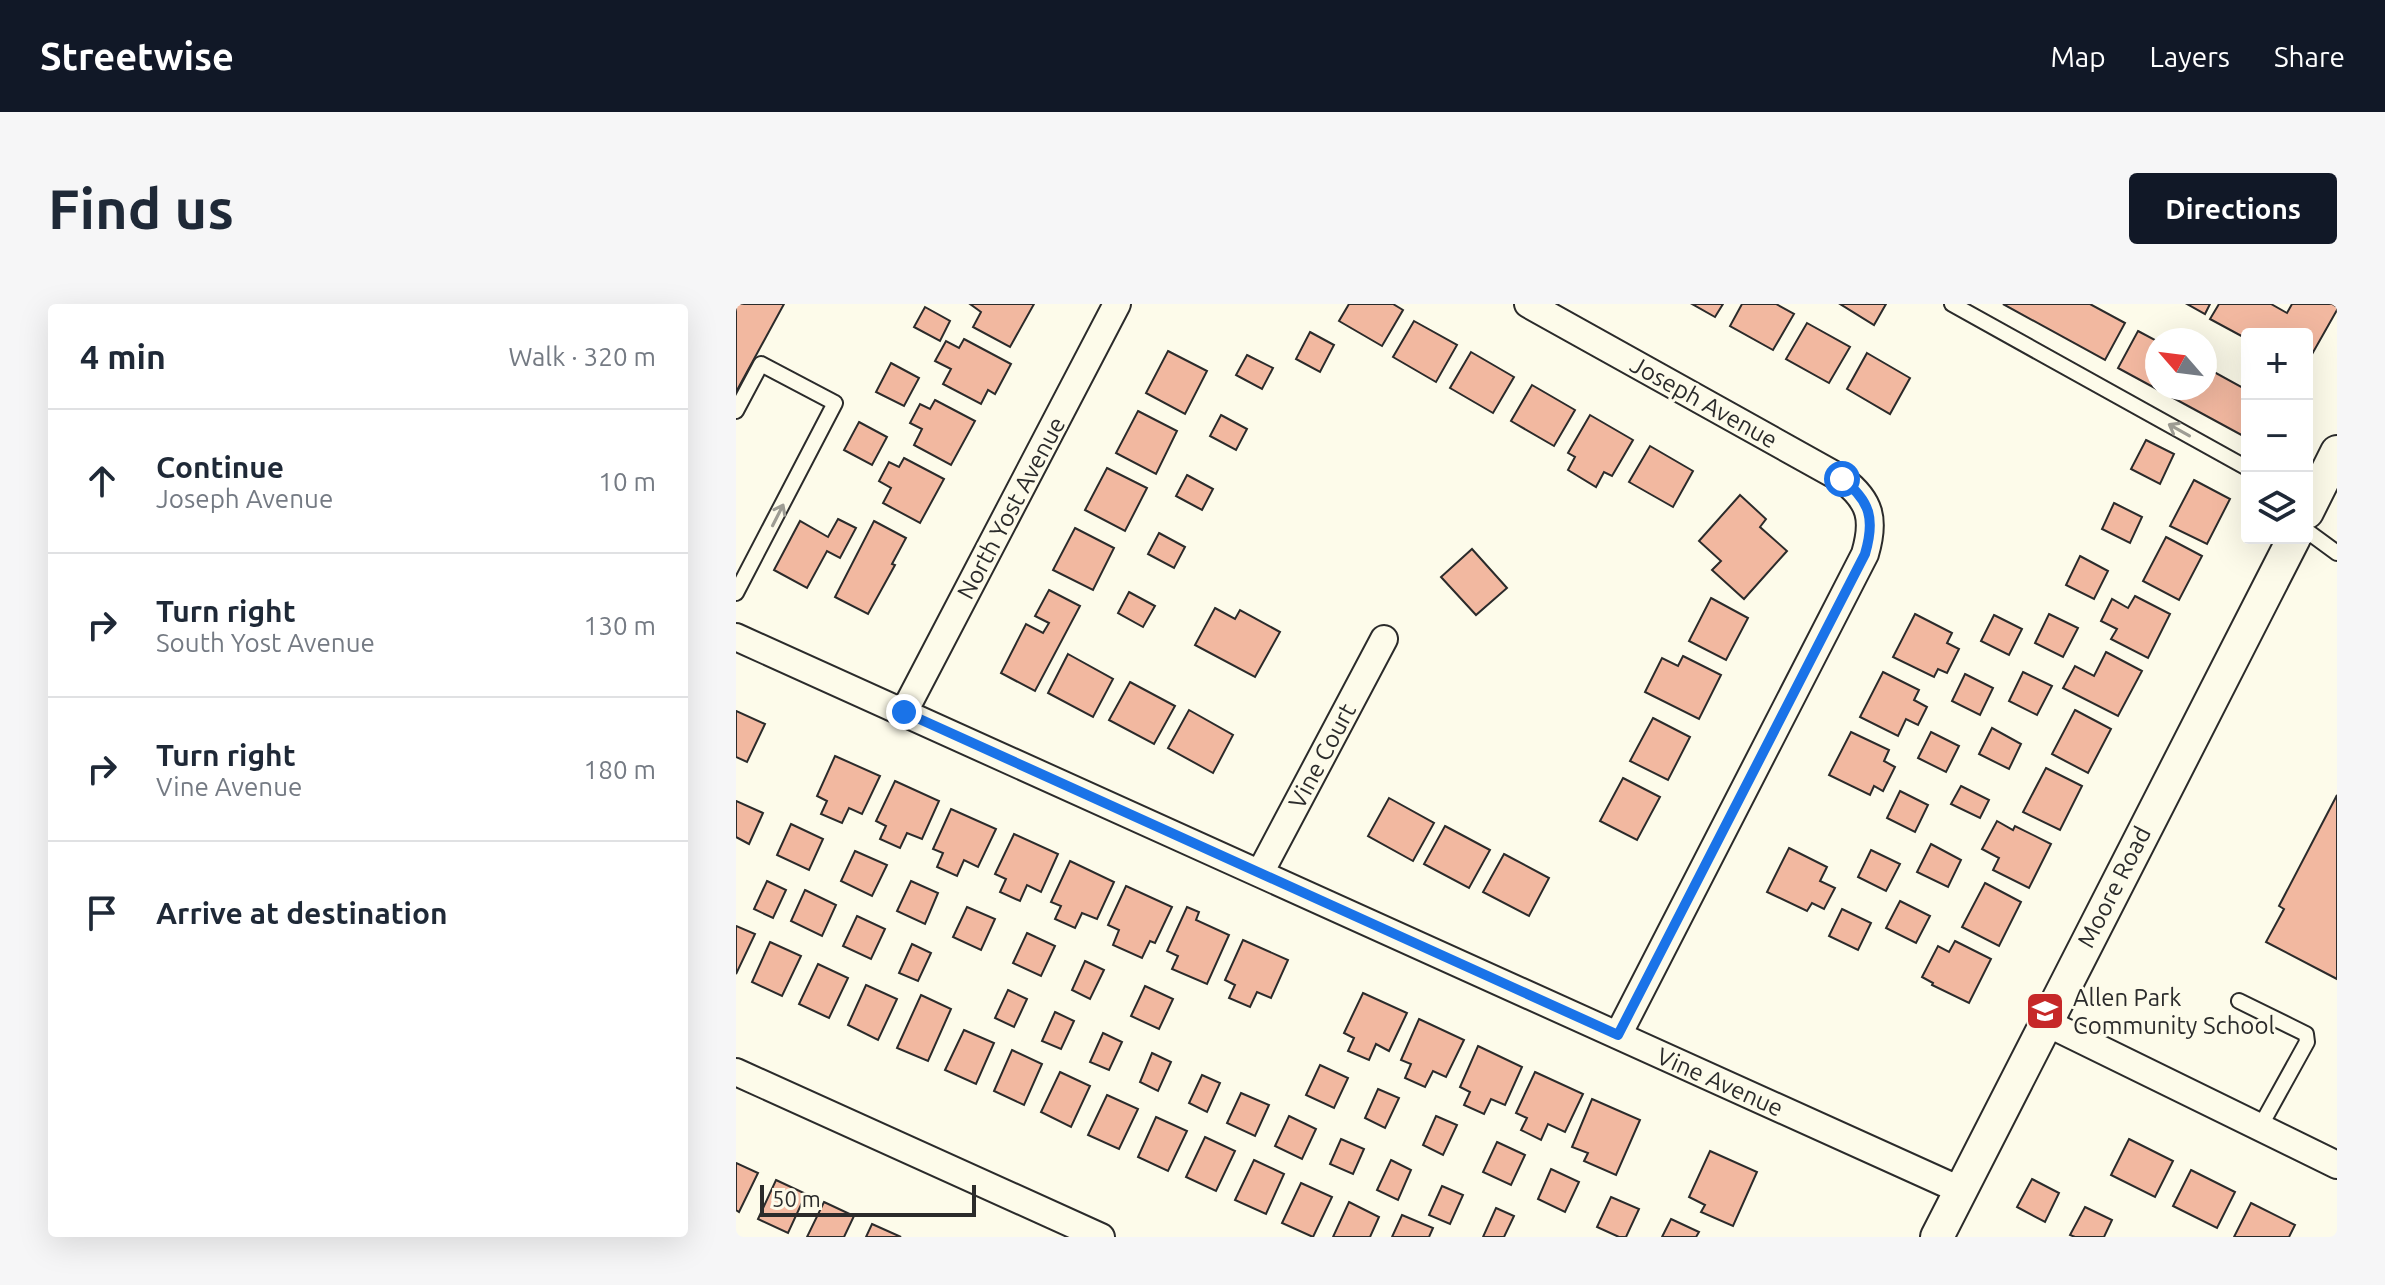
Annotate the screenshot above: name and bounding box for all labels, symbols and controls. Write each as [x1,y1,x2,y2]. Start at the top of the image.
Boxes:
text: Streetwise [40,35,234,77]
text: Map [2050,41,2106,72]
text: Layers [2150,41,2230,72]
text: Share [2274,41,2345,72]
button: Directions [2129,173,2337,244]
text: Find us [48,177,234,240]
north arrow [2145,328,2217,400]
map controls [2241,328,2313,544]
button: + [2241,328,2313,400]
text: 4 min [80,337,166,375]
text: Walk · 320 m [508,342,656,371]
street label: Joseph Avenue [1626,351,1782,453]
button: − [2241,400,2313,472]
street label: North Yost Avenue [952,412,1070,604]
one-way arrow [2168,422,2191,438]
text: Continue [156,450,284,484]
icon: ahead [80,459,124,503]
route start [1824,461,1860,497]
text: 10 m [598,467,656,496]
button: layers [2241,472,2313,544]
text: Joseph Avenue [156,484,333,513]
one-way arrow [771,503,787,527]
text: Turn right [156,594,296,628]
icon: right [80,603,124,647]
text: 130 m [584,611,656,640]
text: South Yost Avenue [156,628,375,657]
route end [886,694,922,730]
street label: Vine Court [1283,698,1361,813]
text: Turn right [156,738,296,772]
icon: right [80,747,124,791]
text: 180 m [584,755,656,784]
text: Vine Avenue [156,772,302,801]
street label: Moore Road [2072,822,2156,952]
icon: arrive [80,891,124,935]
text: Arrive at destination [156,896,448,930]
place label: Allen Park Community School [2073,984,2275,1039]
school or university icon: Allen Park Community School [2024,990,2066,1032]
street label: Vine Avenue [1653,1042,1787,1122]
scale bar [760,1181,976,1217]
text: 50 m [772,1186,821,1211]

